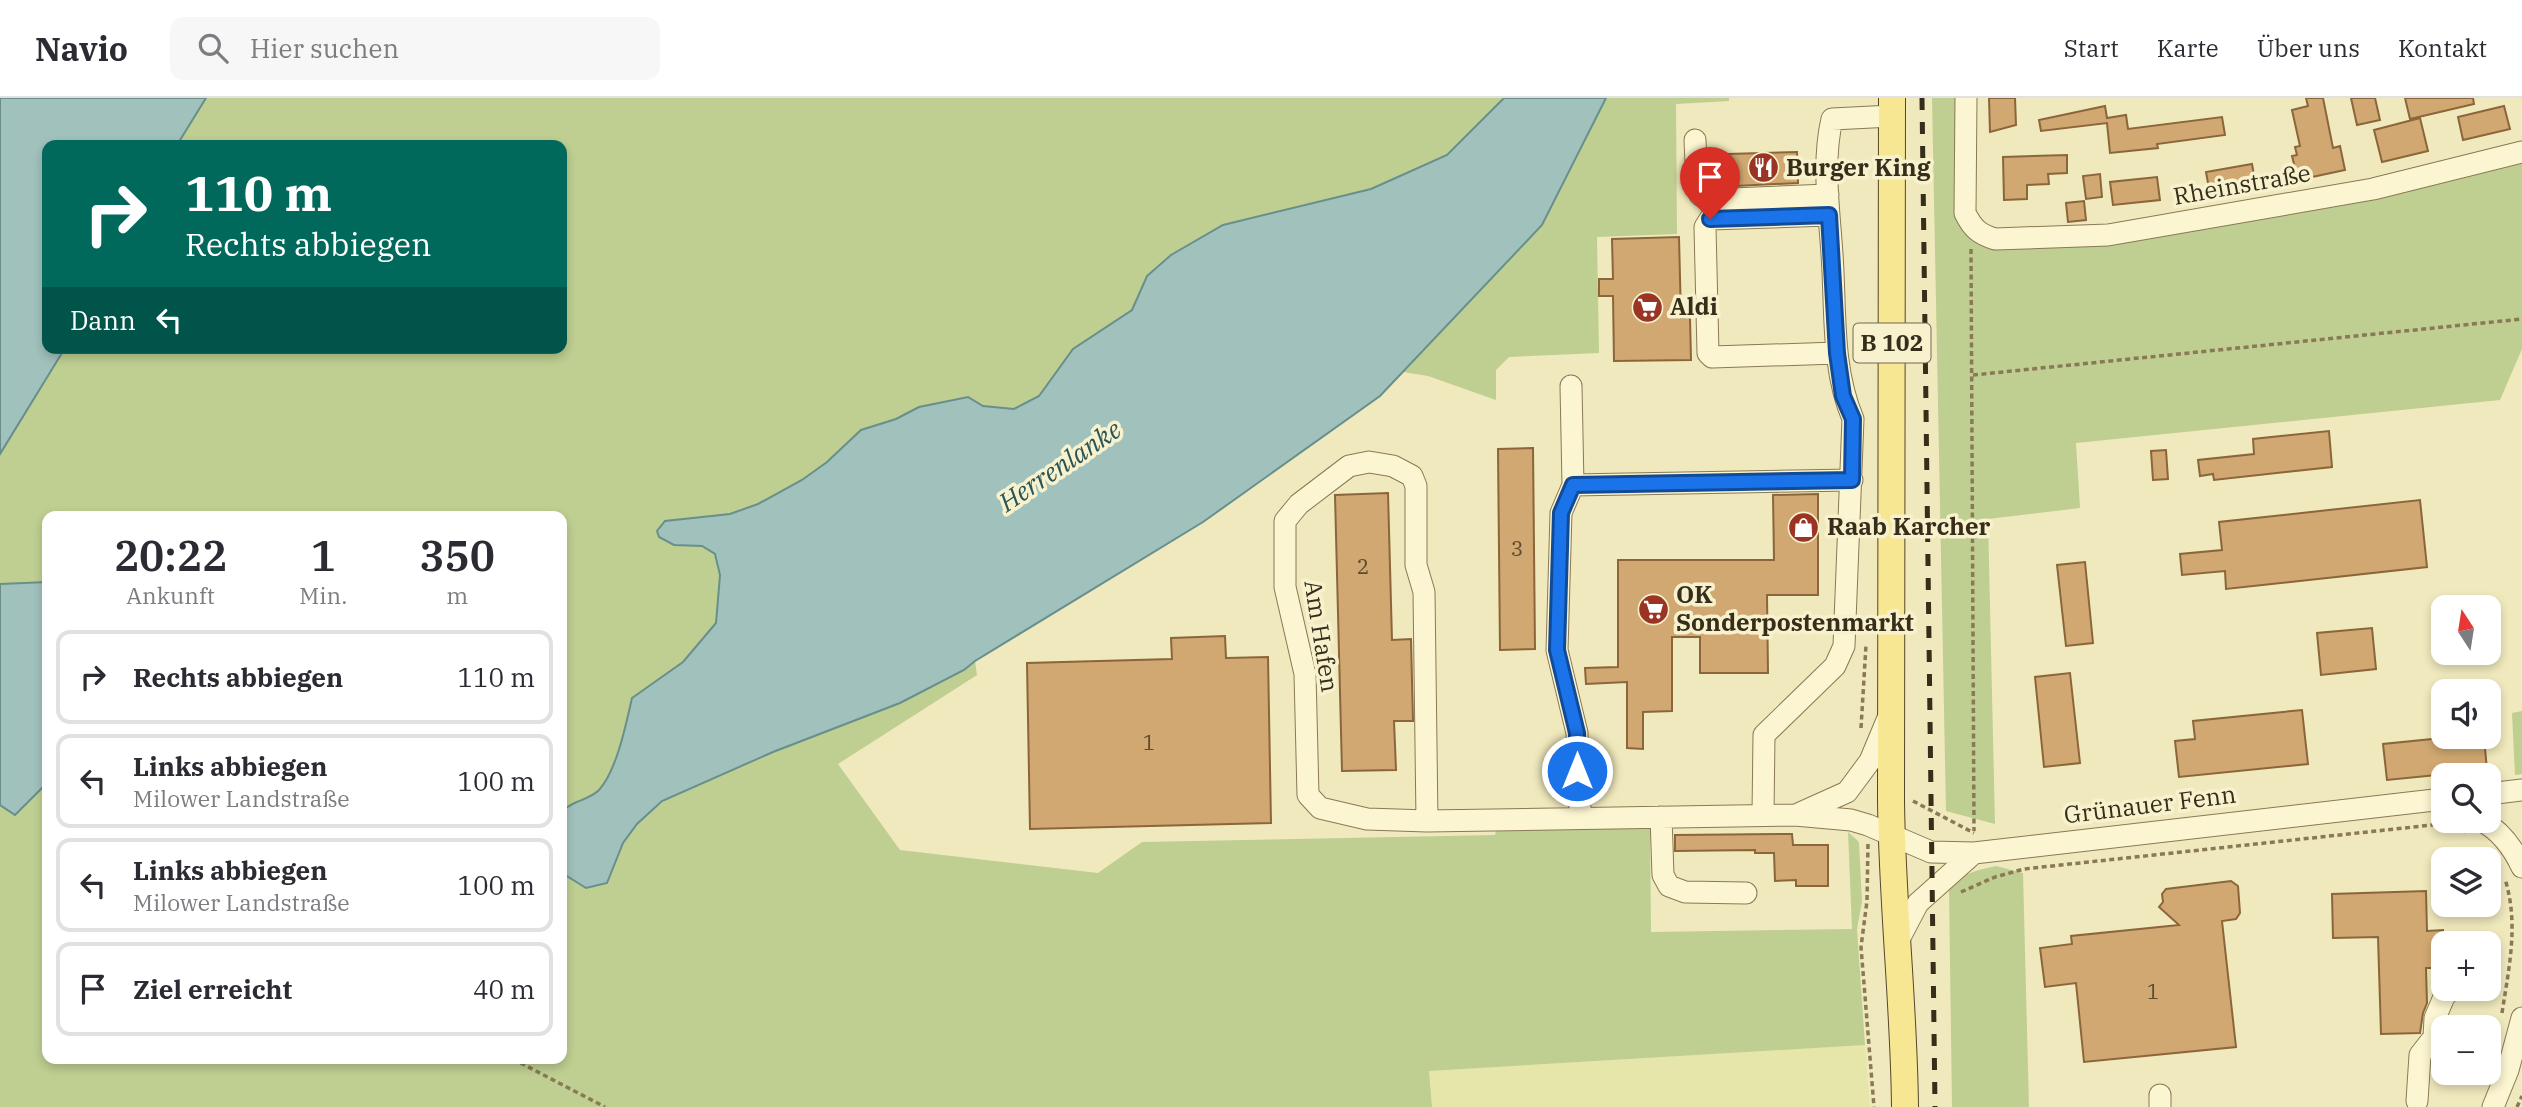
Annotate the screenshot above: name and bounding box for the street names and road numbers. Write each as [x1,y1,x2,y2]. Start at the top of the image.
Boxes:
street label: Rheinstraße [2171,156,2313,212]
road number: B 102 [1854,324,1930,362]
street label: Am Hafen [1297,578,1347,694]
street label: Grünauer Fenn [2062,778,2238,830]

